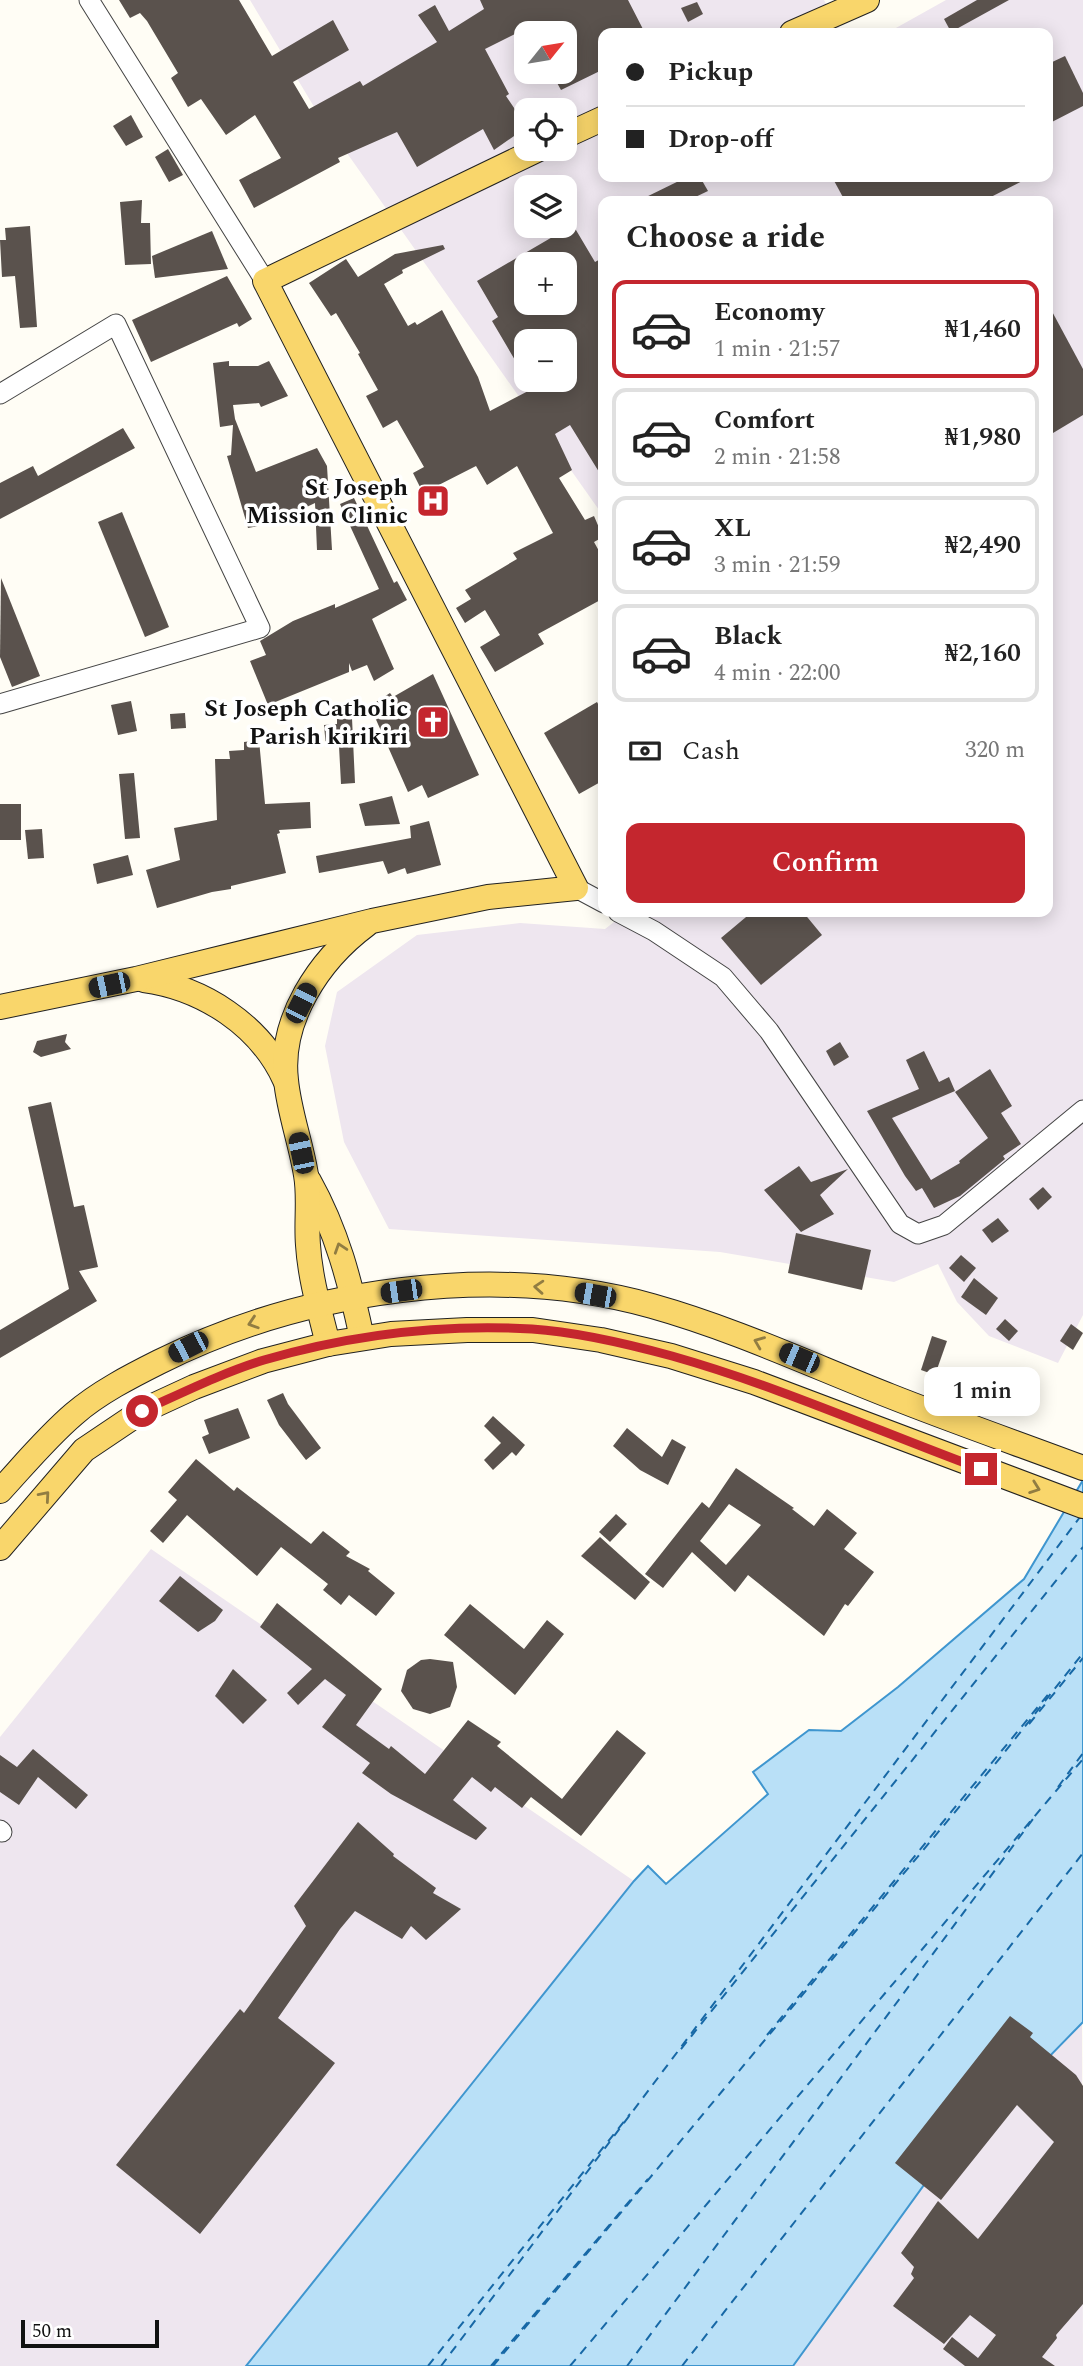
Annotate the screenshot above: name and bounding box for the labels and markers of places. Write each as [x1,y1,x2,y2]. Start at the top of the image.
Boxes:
place label: St Joseph Mission Clinic [246,470,408,534]
hospital icon: St Joseph Mission Clinic [414,482,452,520]
place label: St Joseph Catholic Parish kirikiri [204,691,408,755]
church icon: St Joseph Catholic Parish kirikiri [414,703,452,741]

